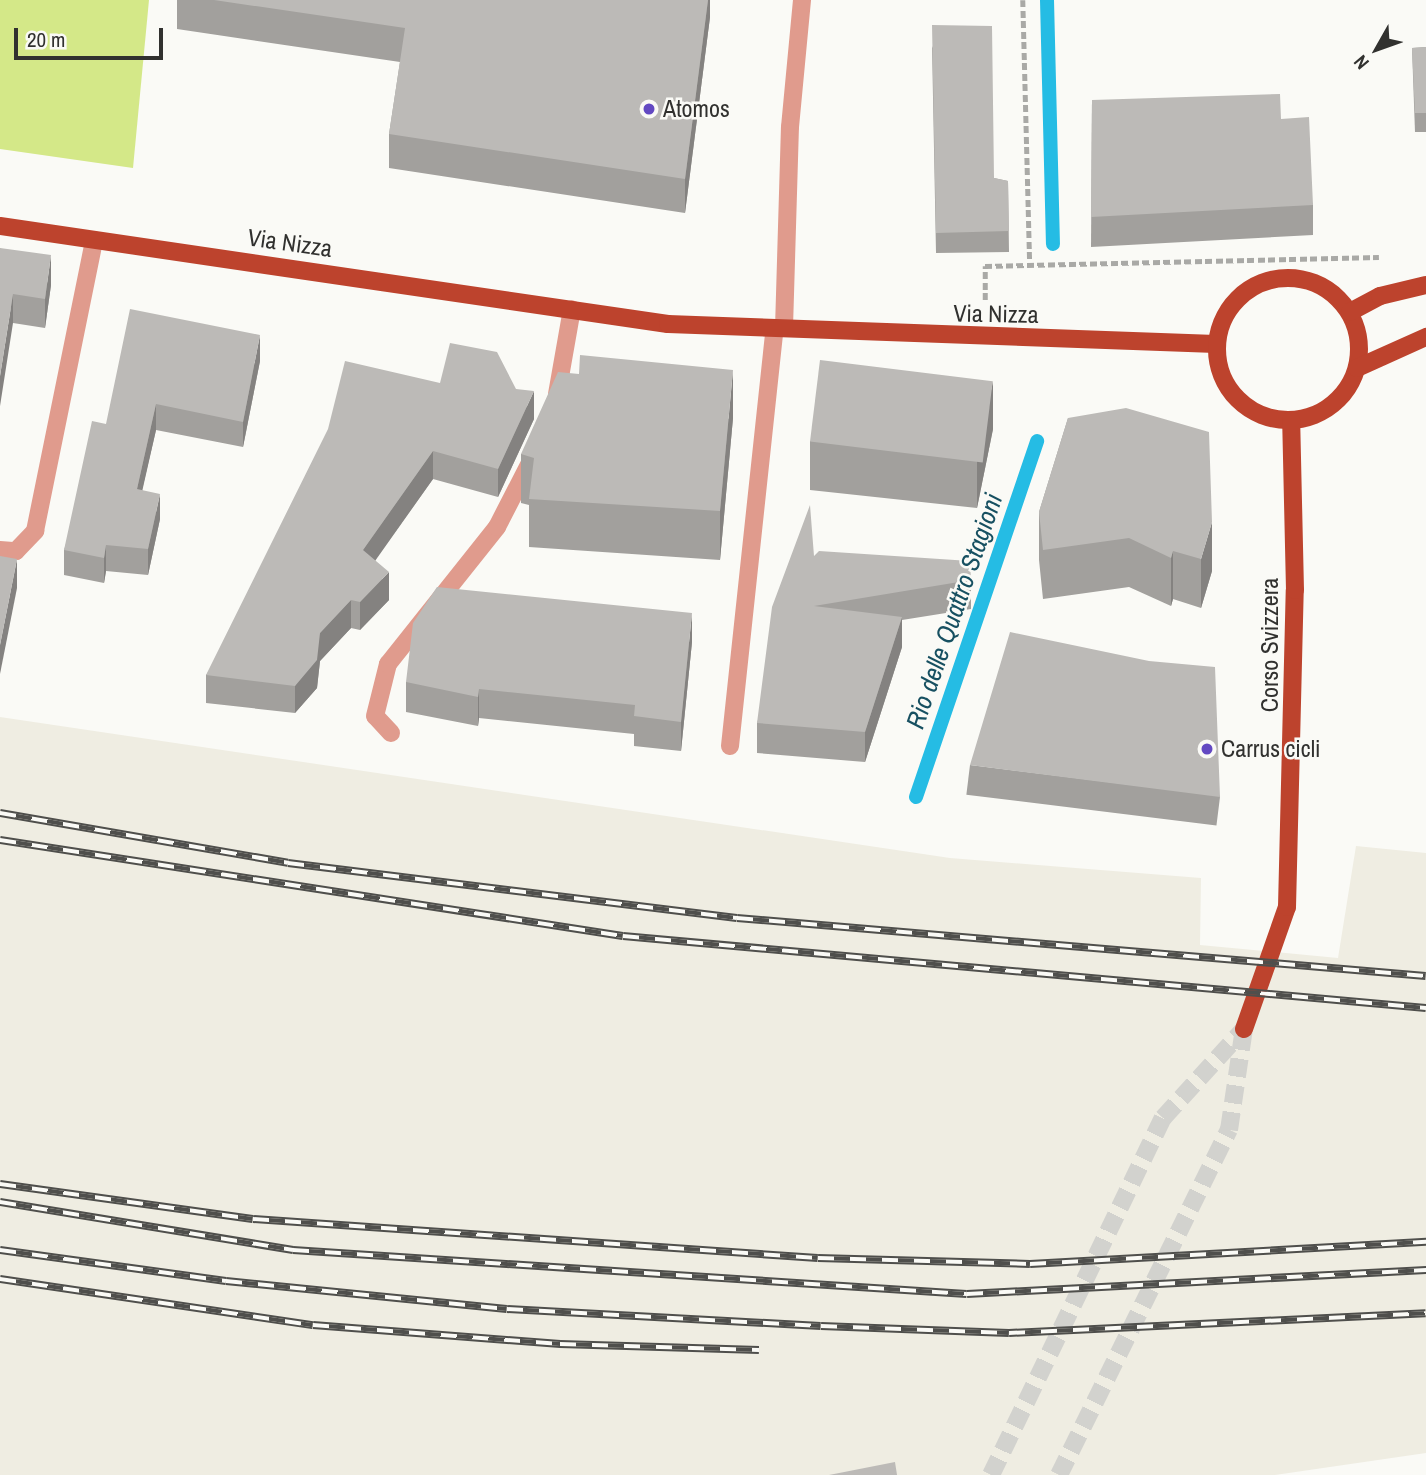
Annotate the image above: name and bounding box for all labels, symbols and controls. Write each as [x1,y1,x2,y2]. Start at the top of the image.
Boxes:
scale bar [18,14,166,58]
north arrow [1342,14,1412,84]
text: 20 m [27,25,65,54]
text: N [1347,50,1374,75]
place label: Atomos [663,95,730,123]
marker: Atomos [641,101,657,117]
street label: Via Nizza [246,223,334,263]
street label: Via Nizza [953,299,1039,329]
water label: Rio delle Quattro Stagioni [899,489,1009,733]
street label: Corso Svizzera [1256,578,1284,712]
place label: Carrus cicli [1221,735,1321,763]
marker: Carrus cicli [1199,741,1215,757]

